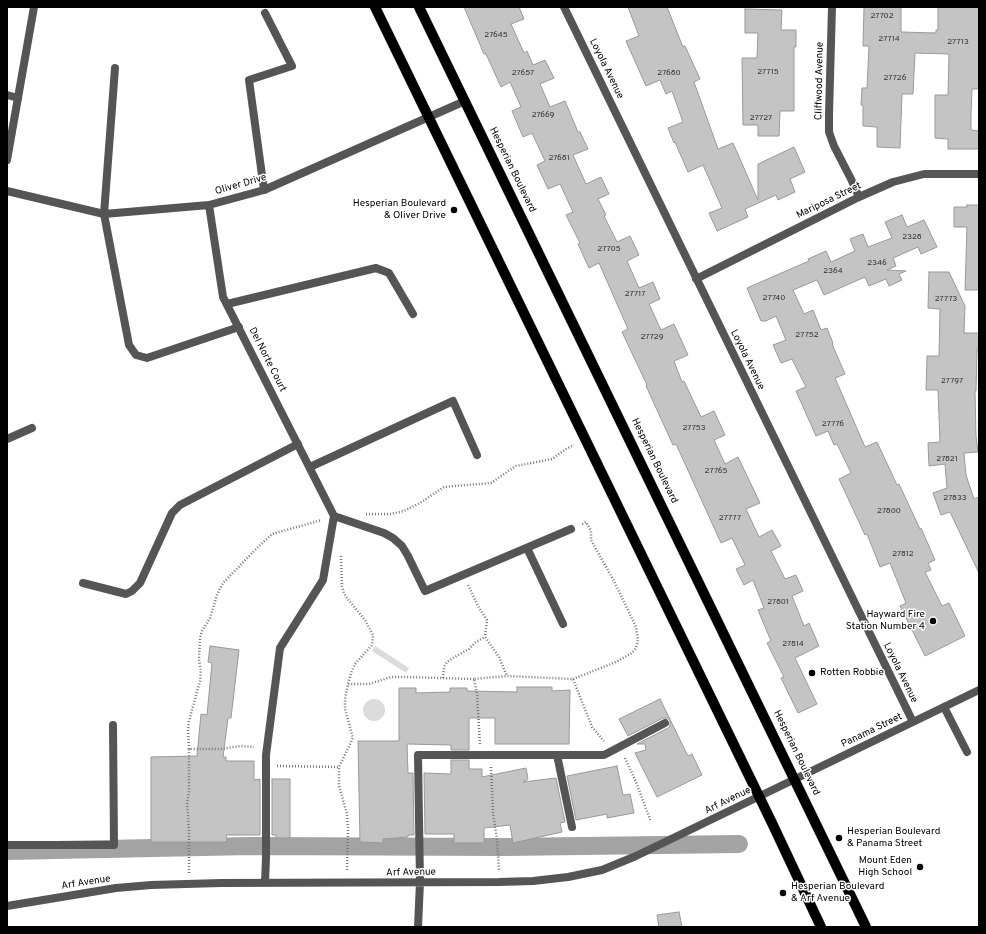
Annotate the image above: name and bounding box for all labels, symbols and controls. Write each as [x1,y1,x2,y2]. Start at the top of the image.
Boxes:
house number: 27702 [870,11,894,21]
house number: 27645 [484,30,508,40]
house number: 27714 [878,34,900,44]
street label: Loyola Avenue [586,37,626,101]
house number: 27713 [947,37,969,47]
street label: Cliffwood Avenue [813,42,827,120]
house number: 27715 [757,67,779,77]
house number: 27657 [512,68,534,78]
house number: 27680 [657,68,681,78]
house number: 27726 [884,73,906,83]
house number: 27669 [532,110,554,120]
house number: 27727 [750,113,772,123]
street label: Hesperian Boulevard [486,125,538,215]
house number: 27681 [548,153,570,163]
street label: Oliver Drive [214,172,268,198]
street label: Mariposa Street [795,180,863,222]
place label: Hesperian Boulevard & Oliver Drive [353,198,446,222]
marker: Hesperian Boulevard & Oliver Drive [449,205,459,215]
house number: 2328 [902,232,922,242]
house number: 27705 [597,244,621,254]
house number: 2346 [867,258,887,268]
house number: 2364 [823,266,843,276]
house number: 27717 [625,289,645,299]
house number: 27740 [763,293,785,303]
house number: 27773 [935,294,957,304]
street label: Del Norte Court [246,326,288,394]
street label: Loyola Avenue [727,328,767,392]
house number: 27752 [795,330,819,340]
house number: 27729 [641,332,663,342]
house number: 27797 [941,376,963,386]
street label: Hesperian Boulevard [628,416,680,506]
house number: 27776 [822,419,844,429]
house number: 27753 [682,423,706,433]
house number: 27821 [936,454,958,464]
house number: 27765 [705,466,727,476]
house number: 27833 [943,493,967,503]
house number: 27800 [877,506,901,516]
house number: 27777 [719,513,741,523]
house number: 27812 [892,549,914,559]
house number: 27801 [767,597,789,607]
place label: Hayward Fire Station Number 4 [846,609,925,632]
marker: Hayward Fire Station Number 4 [928,616,938,626]
house number: 27814 [782,639,804,649]
street label: Loyola Avenue [880,641,920,705]
place label: Rotten Robbie [820,667,884,679]
marker: Rotten Robbie [807,668,817,678]
street label: Hesperian Boulevard [770,708,822,798]
street label: Panama Street [840,711,904,751]
street label: Arf Avenue [703,785,753,817]
place label: Hesperian Boulevard & Panama Street [847,826,940,850]
marker: Hesperian Boulevard & Panama Street [834,833,844,843]
place label: Mount Eden High School [858,855,912,878]
marker: Mount Eden High School [915,862,925,872]
street label: Arf Avenue [386,867,436,879]
street label: Arf Avenue [60,873,112,893]
place label: Hesperian Boulevard & Arf Avenue [791,881,884,904]
marker: Hesperian Boulevard & Arf Avenue [778,888,788,898]

